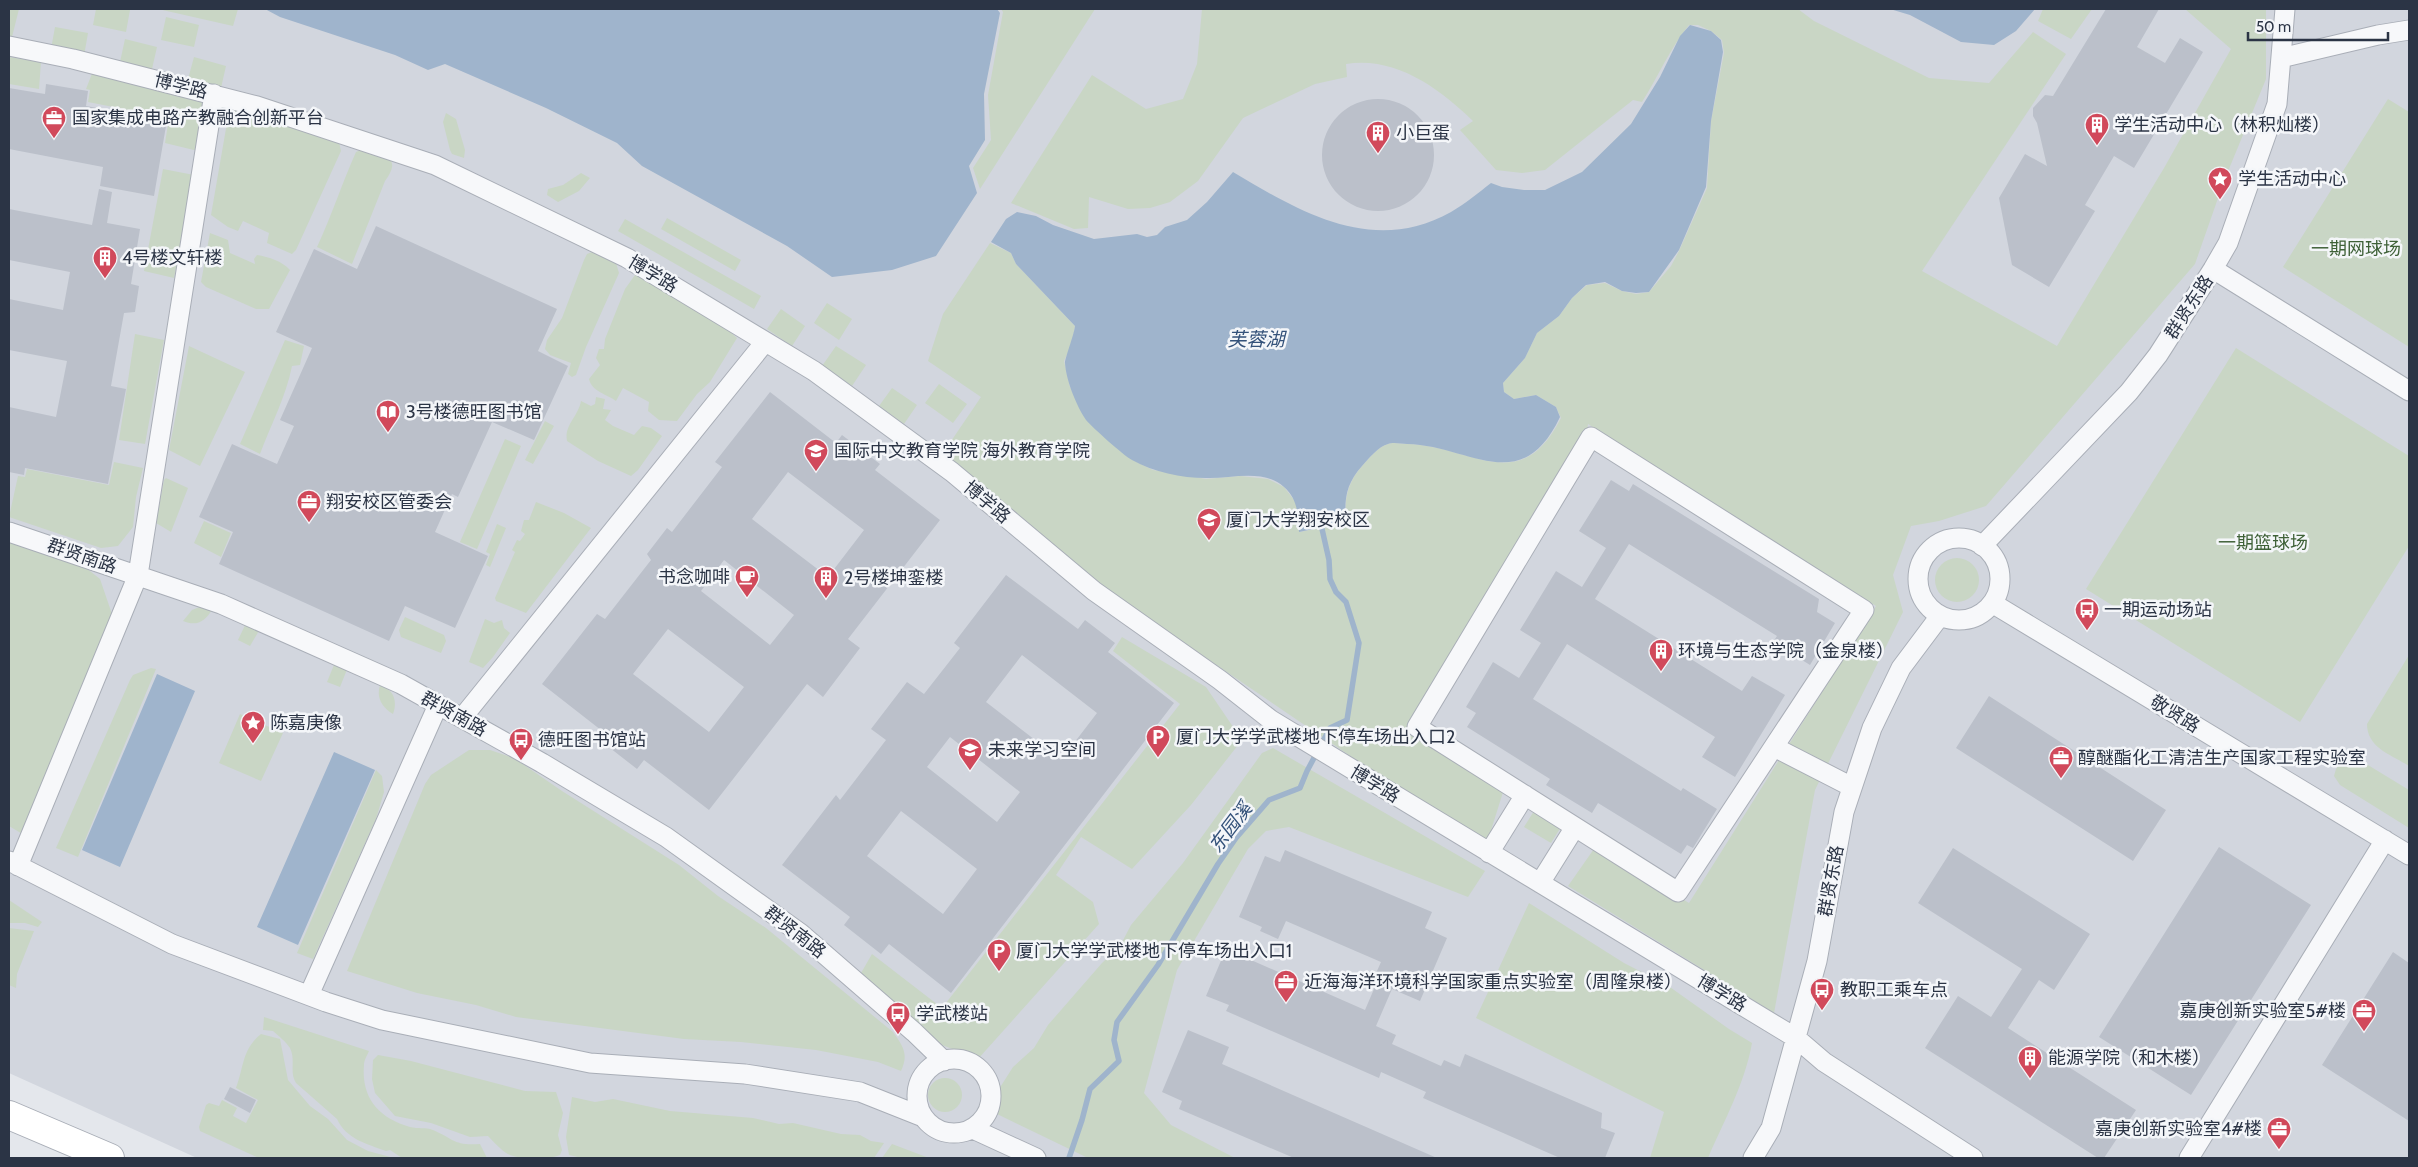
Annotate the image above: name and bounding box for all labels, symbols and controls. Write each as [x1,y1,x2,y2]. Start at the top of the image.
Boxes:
scale bar [2248,10,2388,42]
text: 50 m [2256,18,2291,36]
street label: 博学路 [152,69,210,103]
office icon: 国家集成电路产教融合创新平台 [41,105,67,139]
place label: 国家集成电路产教融合创新平台 [72,107,324,129]
building icon: 学生活动中心（林积灿楼） [2084,112,2110,146]
place label: 学生活动中心（林积灿楼） [2114,114,2330,136]
building icon: 小巨蛋 [1365,120,1391,154]
place label: 小巨蛋 [1396,122,1450,144]
place icon: 学生活动中心 [2207,166,2233,200]
place label: 学生活动中心 [2238,168,2346,190]
park label: 一期网球场 [2311,238,2401,260]
building icon: 4号楼文轩楼 [92,245,118,279]
place label: 4号楼文轩楼 [122,247,222,269]
street label: 博学路 [624,251,682,297]
street label: 群贤东路 [2160,271,2218,343]
water label: 芙蓉湖 [1227,328,1287,351]
library icon: 3号楼德旺图书馆 [375,399,401,433]
place label: 3号楼德旺图书馆 [406,401,542,423]
school or university icon: 国际中文教育学院 海外教育学院 [803,438,829,472]
place label: 国际中文教育学院 海外教育学院 [834,440,1090,462]
street label: 博学路 [959,476,1015,528]
office icon: 翔安校区管委会 [296,489,322,523]
place label: 翔安校区管委会 [326,491,452,513]
school or university icon: 厦门大学翔安校区 [1196,507,1222,541]
place label: 厦门大学翔安校区 [1226,509,1370,531]
park label: 一期篮球场 [2218,532,2308,554]
street label: 群贤南路 [44,534,120,578]
cafe icon: 书念咖啡 [734,564,760,598]
building icon: 2号楼坤銮楼 [813,565,839,599]
place label: 书念咖啡 [658,566,730,588]
place label: 2号楼坤銮楼 [844,567,943,589]
bus stop icon: 一期运动场站 [2074,597,2100,631]
place label: 一期运动场站 [2104,599,2212,621]
building icon: 环境与生态学院（金泉楼） [1648,638,1674,672]
place label: 环境与生态学院（金泉楼） [1678,640,1894,662]
street label: 群贤南路 [417,687,491,741]
street label: 敬贤路 [2146,691,2204,737]
place icon: 陈嘉庚像 [240,710,266,744]
place label: 陈嘉庚像 [270,712,342,734]
parking icon: 厦门大学学武楼地下停车场出入口2 [1145,724,1171,758]
place label: 厦门大学学武楼地下停车场出入口2 [1176,726,1455,748]
bus stop icon: 德旺图书馆站 [508,727,534,761]
place label: 德旺图书馆站 [538,729,646,751]
school or university icon: 未来学习空间 [957,737,983,771]
place label: 未来学习空间 [988,739,1096,761]
office icon: 醇醚酯化工清洁生产国家工程实验室 [2048,745,2074,779]
place label: 醇醚酯化工清洁生产国家工程实验室 [2078,747,2366,769]
street label: 博学路 [1346,761,1404,807]
water label: 东园溪 [1204,796,1258,857]
street label: 群贤东路 [1814,844,1848,918]
street label: 群贤南路 [760,901,830,963]
parking icon: 厦门大学学武楼地下停车场出入口1 [986,938,1012,972]
place label: 厦门大学学武楼地下停车场出入口1 [1016,940,1292,962]
office icon: 近海海洋环境科学国家重点实验室（周隆泉楼） [1273,969,1299,1003]
street label: 博学路 [1693,970,1751,1016]
place label: 近海海洋环境科学国家重点实验室（周隆泉楼） [1304,971,1682,993]
bus stop icon: 教职工乘车点 [1809,977,1835,1011]
place label: 教职工乘车点 [1840,979,1948,1001]
office icon: 嘉庚创新实验室5#楼 [2351,998,2377,1032]
place label: 嘉庚创新实验室5#楼 [2180,1000,2346,1022]
bus stop icon: 学武楼站 [885,1001,911,1035]
place label: 学武楼站 [916,1003,988,1025]
building icon: 能源学院（和木楼） [2017,1045,2043,1079]
place label: 能源学院（和木楼） [2048,1047,2210,1069]
office icon: 嘉庚创新实验室4#楼 [2266,1116,2292,1150]
place label: 嘉庚创新实验室4#楼 [2095,1118,2262,1140]

